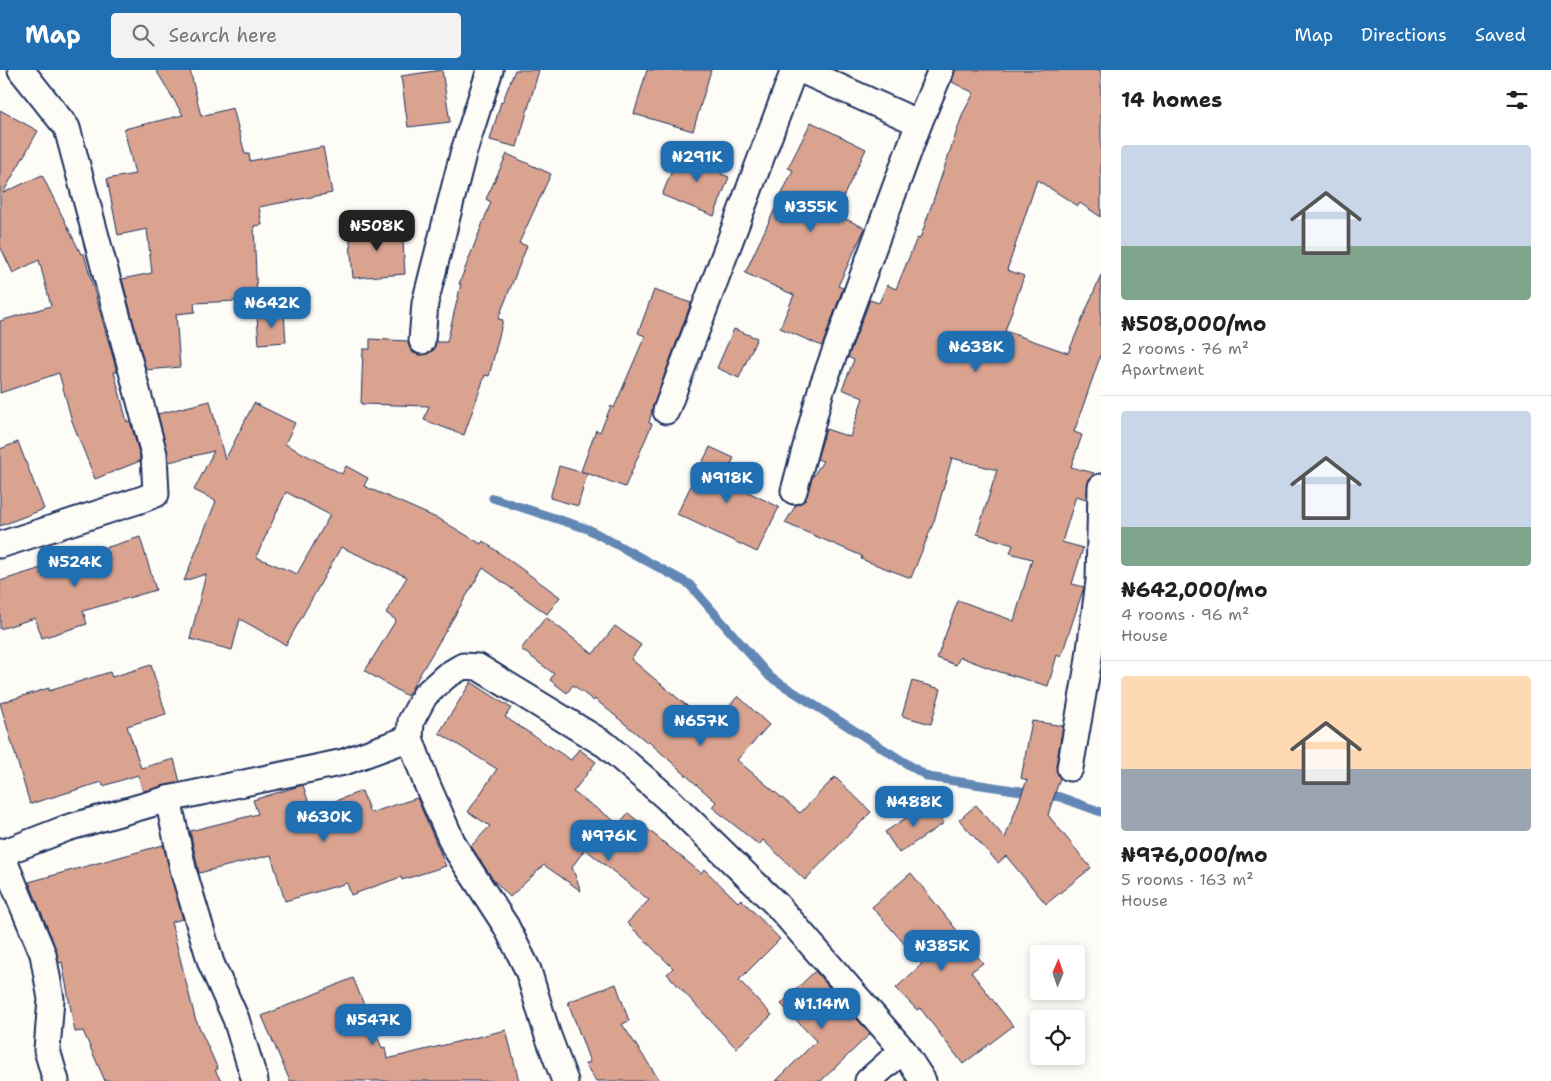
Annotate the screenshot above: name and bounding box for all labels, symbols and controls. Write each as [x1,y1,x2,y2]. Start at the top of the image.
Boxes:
search box [111,13,461,58]
text: Map [25,19,81,51]
icon: search [129,21,157,49]
text: Search here [169,23,277,48]
text: Map [1295,23,1333,47]
text: Directions [1361,23,1447,47]
text: Saved [1475,23,1526,47]
text: 14 homes [1121,86,1222,114]
icon: filters [1503,86,1531,114]
pin: ₦291K [662,140,732,183]
text: ₦291K [672,146,722,167]
icon: home [1281,178,1371,268]
pin: ₦355K [776,190,846,233]
text: ₦355K [784,196,838,217]
pin: ₦508K [342,210,412,252]
text: ₦508K [350,215,404,236]
pin: ₦642K [237,286,307,329]
text: ₦642K [245,292,299,313]
text: ₦508,000/mo [1121,310,1267,338]
pin: ₦638K [941,330,1011,373]
text: ₦638K [948,336,1004,357]
text: 2 rooms · 76 m² [1121,338,1249,359]
text: Apartment [1121,359,1204,380]
icon: home [1281,443,1371,533]
pin: ₦918K [692,462,762,504]
text: ₦918K [701,467,753,488]
pin: ₦524K [40,546,110,588]
text: ₦524K [48,551,102,572]
text: ₦642,000/mo [1121,576,1268,604]
text: 4 rooms · 96 m² [1121,604,1249,625]
text: House [1121,625,1168,646]
pin: ₦657K [666,704,736,747]
icon: home [1281,708,1371,798]
text: ₦657K [674,710,728,731]
pin: ₦488K [879,786,949,828]
text: ₦488K [886,791,942,812]
pin: ₦630K [289,800,359,843]
text: ₦630K [296,806,352,827]
pin: ₦976K [574,820,644,862]
text: ₦976K [581,825,637,846]
text: ₦976,000/mo [1121,841,1268,869]
text: 5 rooms · 163 m² [1121,869,1254,890]
text: House [1121,890,1168,911]
pin: ₦385K [907,930,977,972]
text: ₦385K [915,935,969,956]
north arrow [1030,945,1085,1000]
map controls [1030,945,1085,1065]
pin: ₦1.14M [781,988,863,1030]
text: ₦1.14M [794,993,850,1014]
pin: ₦547K [338,1004,408,1046]
text: ₦547K [346,1009,400,1030]
button: locate [1030,1010,1085,1065]

